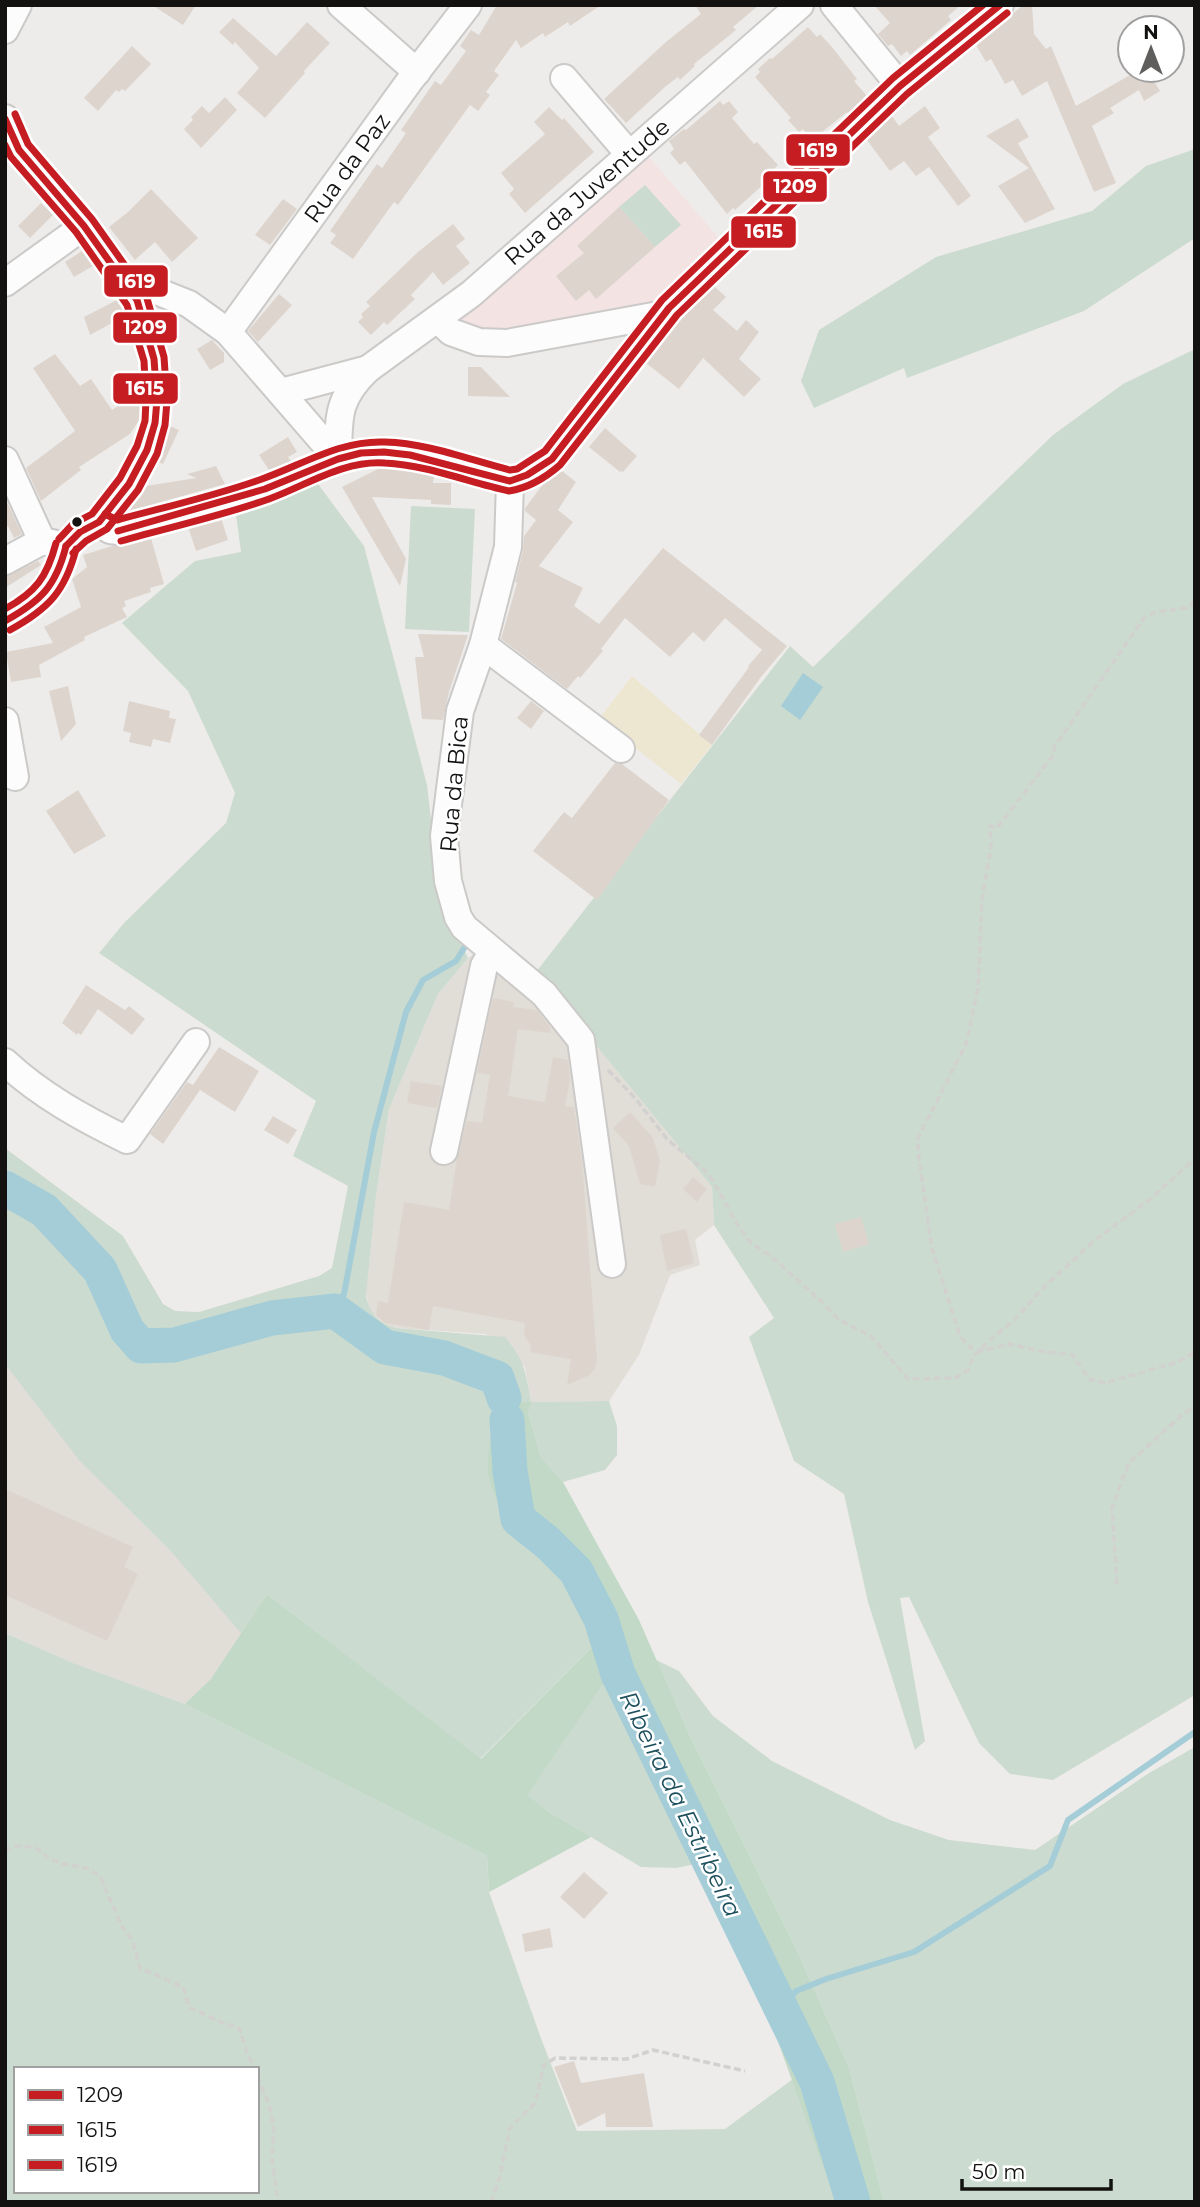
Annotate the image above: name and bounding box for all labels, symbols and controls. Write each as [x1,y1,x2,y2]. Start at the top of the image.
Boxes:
north arrow [1116,14,1186,84]
text: N [1143,21,1159,44]
street label: Rua da Paz [298,108,396,228]
street label: Rua da Juventude [499,113,675,271]
line badge: 1619 [785,133,851,167]
text: 1619 [798,139,838,162]
line badge: 1209 [762,170,828,203]
text: 1209 [773,175,817,198]
line badge: 1615 [730,215,797,249]
text: 1615 [745,220,783,243]
line badge: 1619 [103,264,169,298]
text: 1619 [116,270,156,293]
line badge: 1209 [112,311,178,344]
text: 1209 [123,316,167,339]
line badge: 1615 [112,372,179,405]
text: 1615 [126,377,164,400]
unlabelled marker [70,515,84,529]
street label: Rua da Bica [434,715,474,853]
water label: Ribeira da Estribeira [614,1686,748,1922]
legend [14,2067,259,2193]
text: 1209 [77,2082,123,2107]
text: 1615 [77,2117,117,2142]
scale bar [962,2148,1111,2192]
text: 1619 [77,2152,118,2177]
text: 50 m [972,2159,1026,2184]

